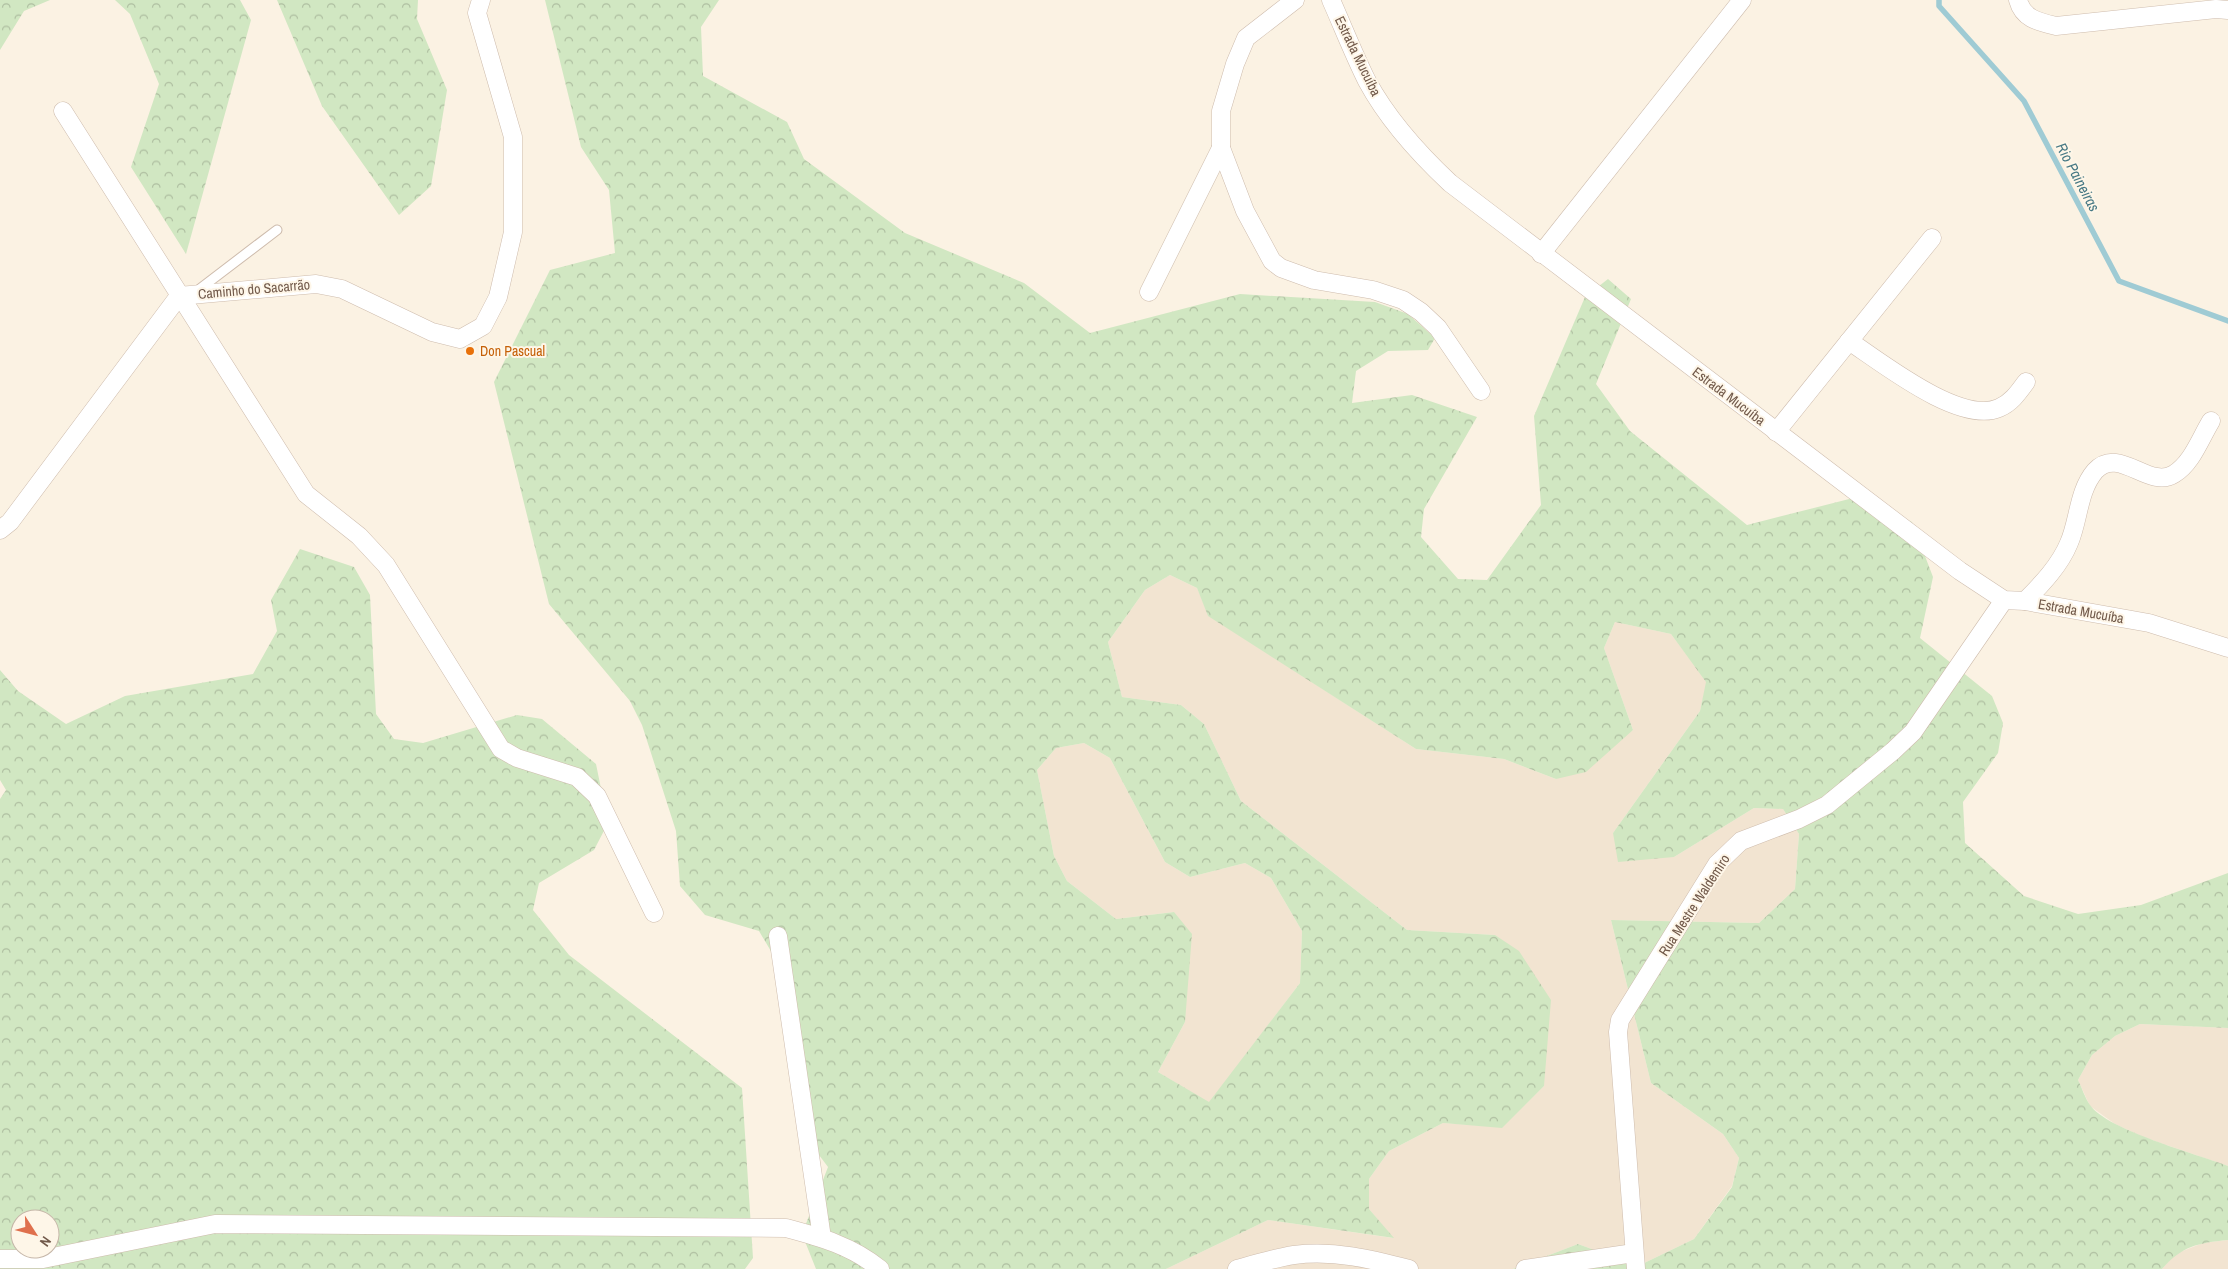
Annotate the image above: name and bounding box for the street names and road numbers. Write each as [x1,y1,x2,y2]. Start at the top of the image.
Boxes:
street label: Estrada Mucuíba [1331,13,1385,99]
street label: Caminho do Sacarrão [197,275,311,303]
street label: Estrada Mucuíba [1689,363,1770,430]
street label: Estrada Mucuíba [2037,595,2126,628]
street label: Rua Mestre Waldemiro [1654,851,1734,959]

